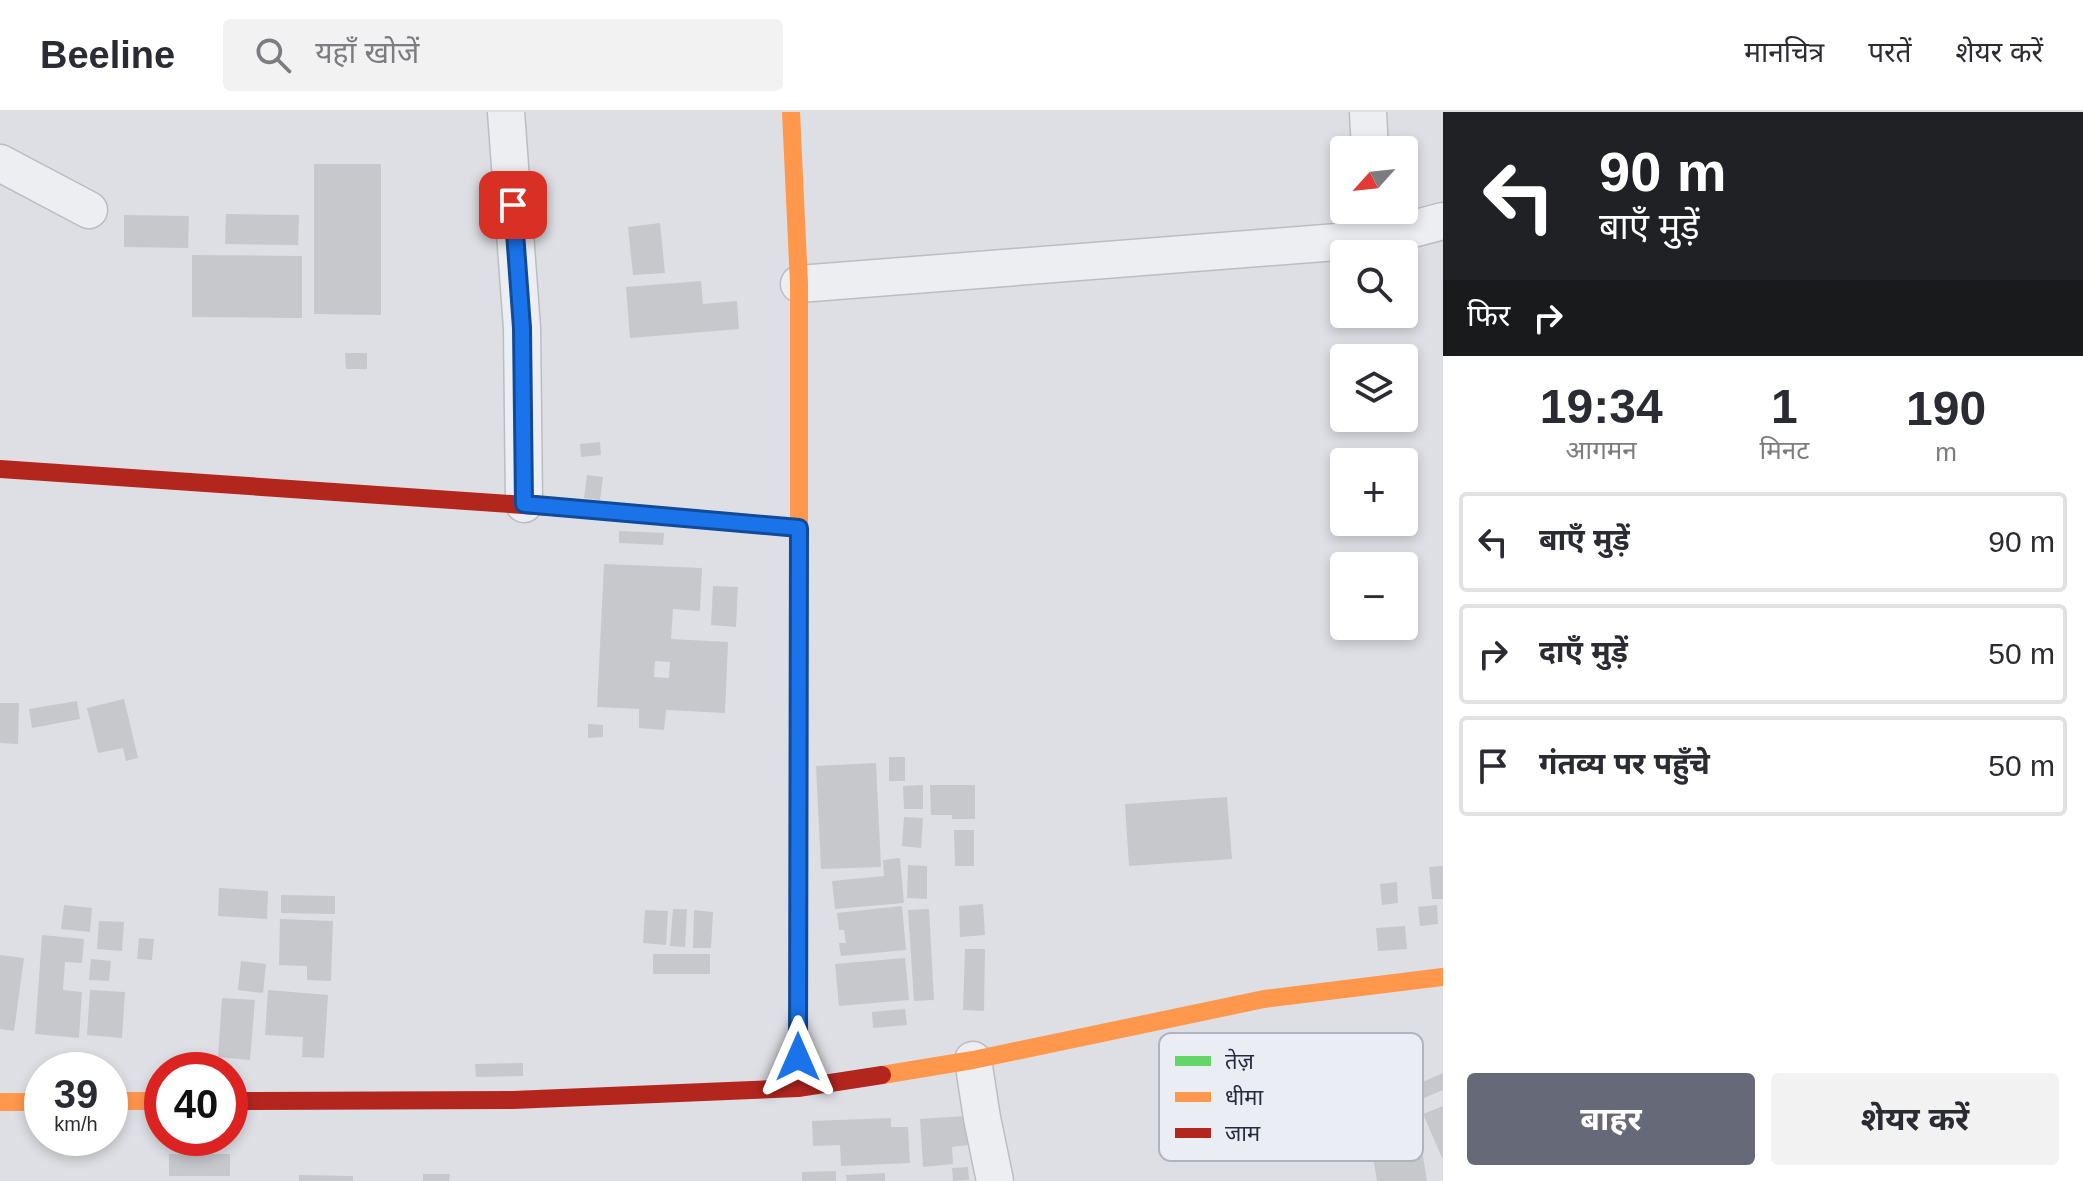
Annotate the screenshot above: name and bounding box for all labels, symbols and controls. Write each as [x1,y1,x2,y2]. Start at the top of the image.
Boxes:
search box [223,19,783,91]
icon: search [251,33,295,77]
text: Beeline [40,34,175,76]
text: यहाँ खोजें [315,36,419,69]
text: मानचित्र [1744,37,1824,68]
text: परतें [1868,37,1912,68]
text: शेयर करें [1956,37,2043,68]
north arrow [1330,136,1418,224]
map controls [1330,136,1418,640]
text: 90 m [1599,140,1727,203]
icon: left [1467,144,1571,248]
pin [479,171,547,239]
icon: arrive [491,183,535,227]
text: बाएँ मुड़ें [1599,206,1700,247]
button: search [1330,240,1418,328]
icon: right [1526,296,1570,340]
text: फिर [1467,299,1510,332]
button: layers [1330,344,1418,432]
text: 19:34 [1540,380,1663,433]
text: 1 [1771,380,1798,433]
text: 190 [1906,382,1986,435]
text: आगमन [1566,435,1637,465]
text: मिनट [1759,435,1809,465]
text: m [1935,437,1957,467]
button: + [1330,448,1418,536]
icon: left [1471,520,1515,564]
text: बाएँ मुड़ें [1539,523,1630,556]
text: 90 m [1988,525,2055,558]
button: − [1330,552,1418,640]
icon: right [1471,632,1515,676]
text: दाएँ मुड़ें [1539,635,1628,668]
text: 50 m [1988,637,2055,670]
icon: arrive [1471,744,1515,788]
text: गंतव्य पर पहुँचे [1539,747,1710,780]
text: 50 m [1988,749,2055,782]
position arrow [756,1015,840,1099]
legend [1159,1033,1423,1161]
text: तेज़ [1225,1048,1255,1074]
speed limit sign: 40 [144,1052,248,1156]
text: 39 [54,1072,98,1116]
button: बाहर [1467,1073,1755,1165]
button: शेयर करें [1771,1073,2059,1165]
text: धीमा [1225,1085,1263,1110]
text: km/h [54,1113,98,1135]
text: जाम [1225,1121,1261,1146]

